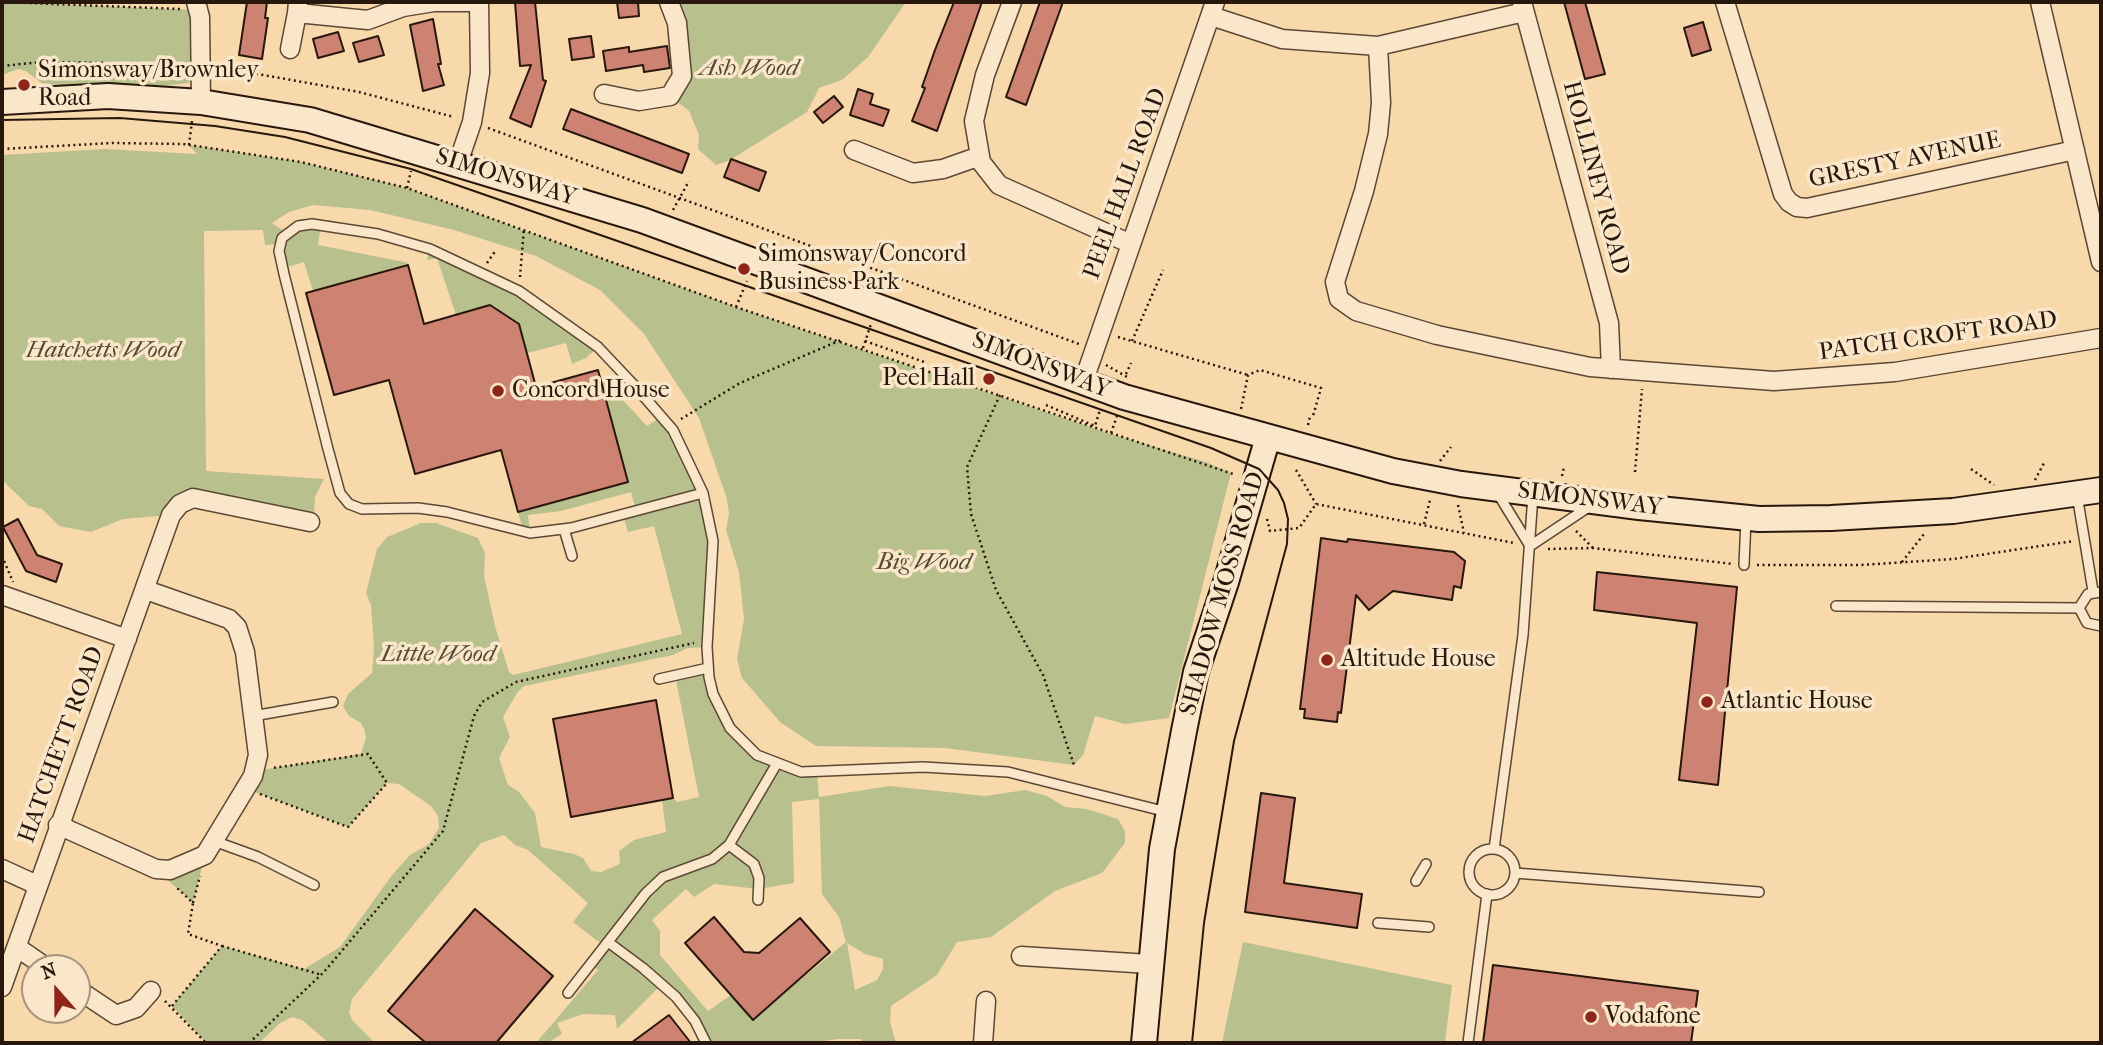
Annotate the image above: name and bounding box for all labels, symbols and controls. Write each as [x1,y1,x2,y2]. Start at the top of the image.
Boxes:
park label: Ash Wood [700,55,798,83]
place label: Simonsway/Brownley Road [38,57,259,113]
marker: Simonsway/Brownley Road [16,77,32,93]
street label: HOLLINEY ROAD [1555,78,1635,278]
street label: PEEL HALL ROAD [1078,85,1174,283]
street label: GRESTY AVENUE [1807,127,2003,195]
street label: SIMONSWAY [432,143,580,213]
place label: Simonsway/Concord Business Park [758,241,966,297]
marker: Simonsway/Concord Business Park [736,261,752,277]
street label: PATCH CROFT ROAD [1817,306,2059,368]
street label: SIMONSWAY [968,326,1114,406]
park label: Hatchetts Wood [26,337,180,365]
place label: Peel Hall [882,365,975,393]
marker: Peel Hall [981,371,997,387]
place label: Concord House [512,377,670,405]
marker: Concord House [490,383,506,399]
street label: SHADOW MOSS ROAD [1174,469,1272,719]
street label: SIMONSWAY [1516,477,1664,523]
park label: Big Wood [877,549,971,577]
park label: Little Wood [381,641,495,669]
street label: HATCHETT ROAD [13,643,111,847]
place label: Altitude House [1341,646,1496,674]
marker: Altitude House [1319,652,1335,668]
place label: Atlantic House [1721,688,1873,716]
marker: Atlantic House [1699,694,1715,710]
north arrow [21,954,91,1024]
text: N [39,958,60,984]
place label: Vodafone [1605,1003,1701,1031]
marker: Vodafone [1583,1009,1599,1025]

